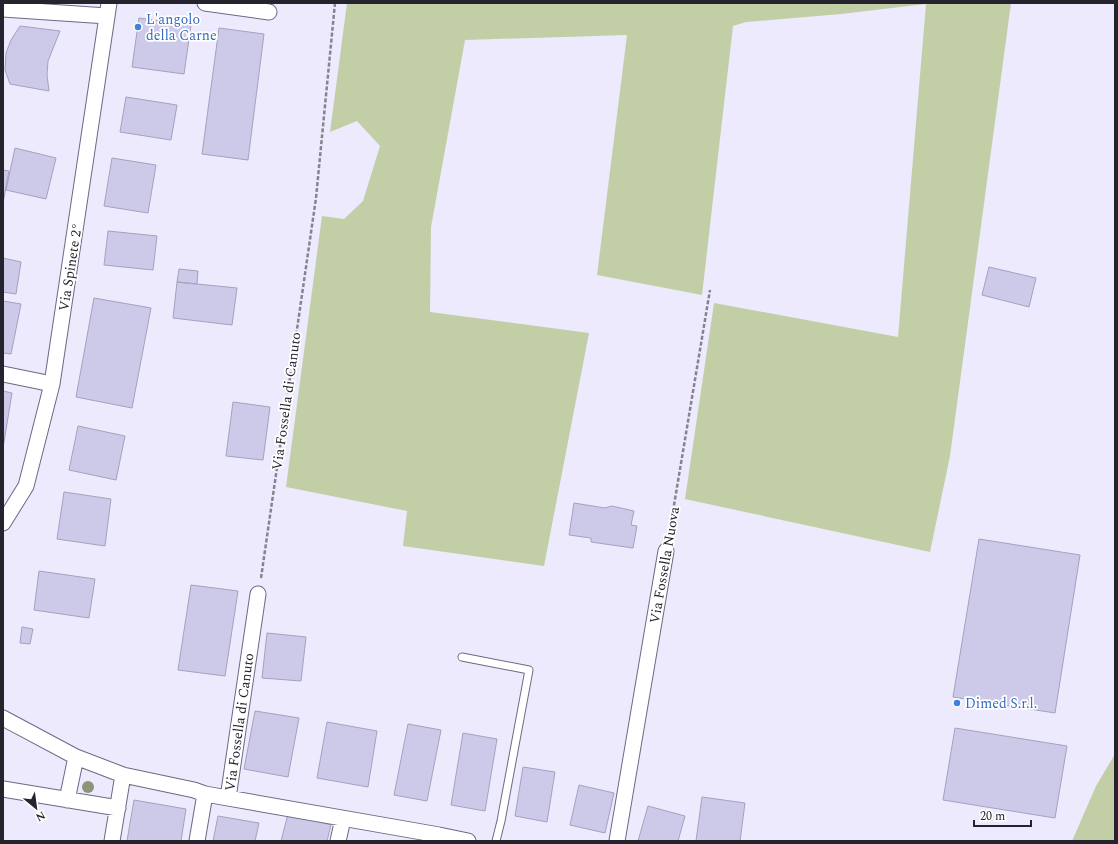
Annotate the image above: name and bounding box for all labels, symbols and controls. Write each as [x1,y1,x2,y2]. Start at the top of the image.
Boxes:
place label: L'angolo della Carne [146,9,217,46]
marker: L'angolo della Carne [133,22,143,32]
street label: Via Spinete 2° [53,221,88,313]
street label: Via Fossella di Canuto [266,331,307,472]
street label: Via Fossella Nuova [644,505,685,625]
street label: Via Fossella di Canuto [219,652,260,793]
place label: Dimed S.r.l. [965,693,1037,714]
marker: Dimed S.r.l. [952,698,962,708]
north arrow [16,788,56,828]
scale bar [974,802,1031,828]
text: N [33,807,49,826]
text: 20 m [980,807,1005,826]

